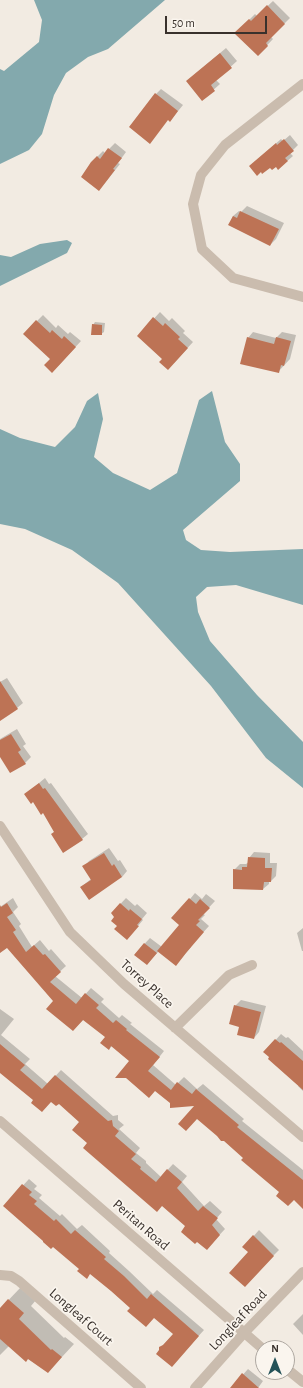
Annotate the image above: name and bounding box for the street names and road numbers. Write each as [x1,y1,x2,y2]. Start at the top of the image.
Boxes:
street label: Torrey Place [117,956,177,1012]
street label: Peritan Road [109,1196,173,1254]
street label: Longleaf Court [46,1285,116,1349]
street label: Longleaf Road [206,1286,270,1354]

